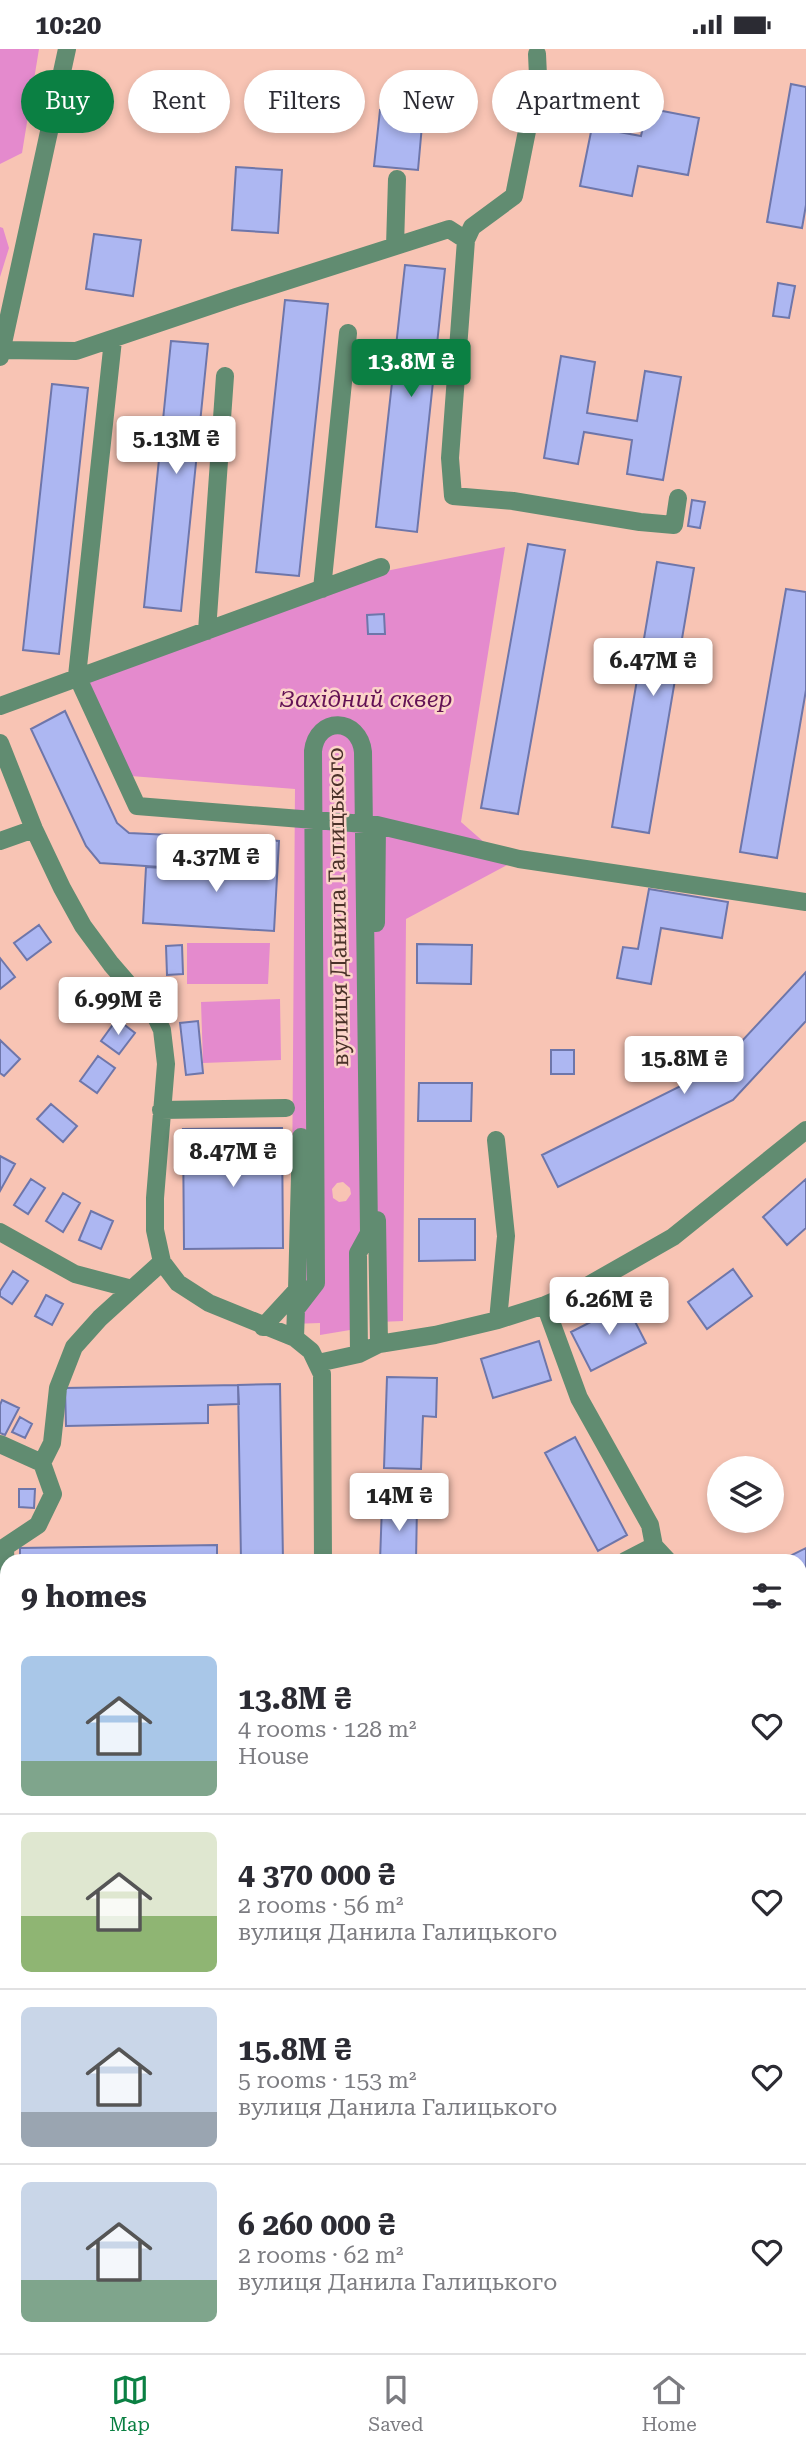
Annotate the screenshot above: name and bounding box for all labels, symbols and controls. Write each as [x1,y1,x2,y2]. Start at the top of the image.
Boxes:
text: 10:20 [35,10,101,40]
chip: Buy [21,70,114,133]
chip: Rent [128,70,230,133]
chip: Filters [244,70,365,133]
chip: New [379,70,478,133]
chip: Apartment [492,70,664,133]
pin: 13.8M ₴ [346,339,476,399]
text: 13.8M ₴ [368,348,454,375]
pin: 5.13M ₴ [111,417,241,476]
text: 5.13M ₴ [133,425,219,452]
pin: 6.47M ₴ [588,639,718,698]
text: 6.47M ₴ [610,647,696,674]
park label: Західний сквер [280,686,452,713]
street label: вулиця Данила Галицького [322,747,354,1067]
pin: 4.37M ₴ [151,835,281,894]
text: 4.37M ₴ [173,843,259,870]
pin: 6.99M ₴ [53,977,183,1037]
text: 6.99M ₴ [75,986,161,1013]
pin: 15.8M ₴ [619,1037,749,1096]
text: 15.8M ₴ [641,1045,727,1072]
pin: 8.47M ₴ [168,1129,298,1189]
text: 8.47M ₴ [190,1138,276,1165]
pin: 6.26M ₴ [544,1277,674,1337]
text: 6.26M ₴ [566,1286,652,1313]
map controls [707,1456,784,1533]
button: layers [707,1456,784,1533]
pin: 14M ₴ [350,1473,448,1533]
text: 14M ₴ [366,1482,432,1509]
icon: filters [748,1577,786,1615]
text: 9 homes [21,1579,147,1614]
text: 13.8M ₴ [238,1681,351,1716]
icon: home [77,1684,161,1768]
icon: heart [748,1707,786,1745]
text: 4 rooms · 128 m² [238,1716,416,1743]
text: House [238,1743,309,1770]
text: 4 370 000 ₴ [238,1857,395,1892]
icon: home [77,1860,161,1944]
icon: heart [748,1883,786,1921]
text: 2 rooms · 56 m² [238,1892,404,1919]
text: вулиця Данила Галицького [238,1919,557,1946]
text: 15.8M ₴ [238,2032,351,2067]
icon: home [77,2035,161,2119]
icon: heart [748,2058,786,2096]
text: 5 rooms · 153 m² [238,2067,416,2094]
text: вулиця Данила Галицького [238,2094,557,2121]
text: 6 260 000 ₴ [238,2207,395,2242]
icon: home [77,2210,161,2294]
icon: heart [748,2233,786,2271]
text: 2 rooms · 62 m² [238,2242,404,2269]
text: вулиця Данила Галицького [238,2269,557,2296]
tab: Map [109,2371,150,2436]
tab: Saved [368,2371,423,2436]
tab: Home [642,2371,697,2436]

